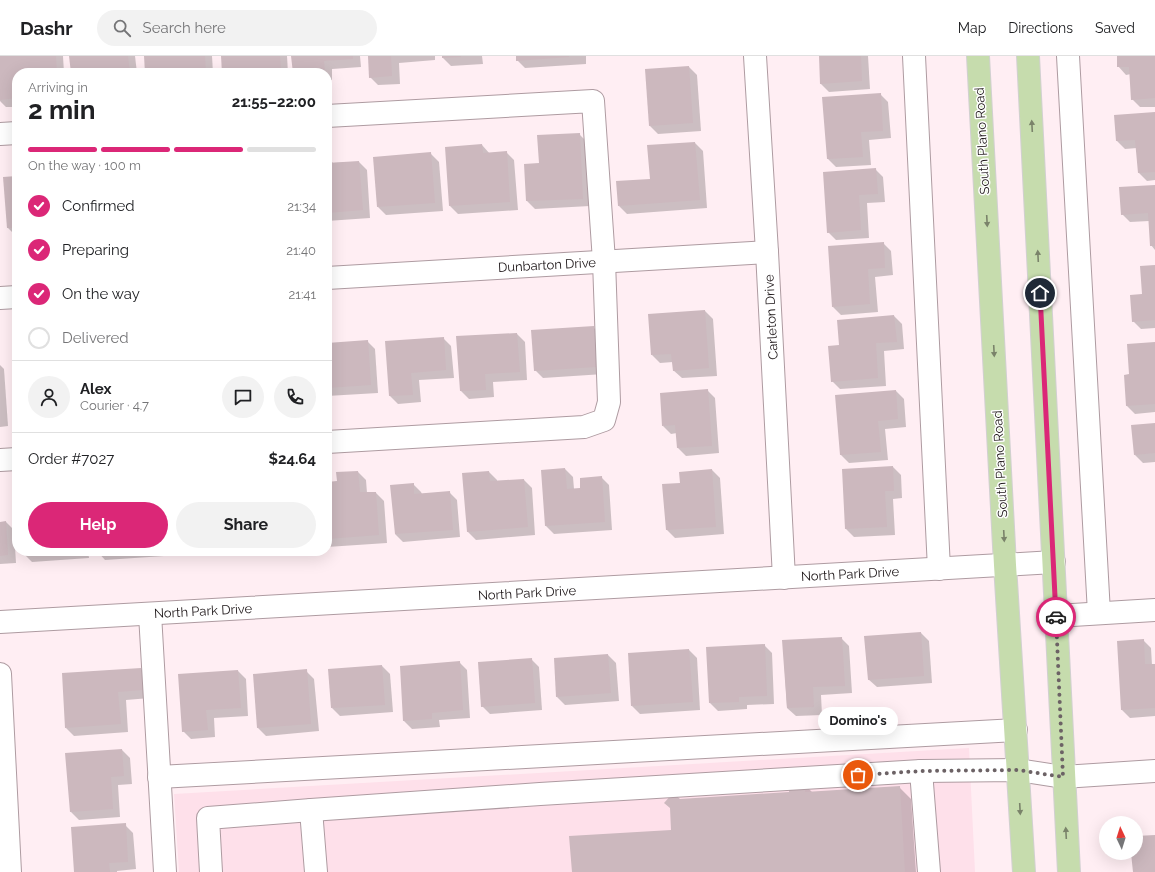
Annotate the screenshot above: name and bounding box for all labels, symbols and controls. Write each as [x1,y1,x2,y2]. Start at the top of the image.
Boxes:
search box [97,10,377,46]
text: Dashr [20,17,73,39]
icon: search [111,17,133,39]
text: Search here [143,19,226,37]
text: Map [958,20,986,36]
text: Directions [1008,20,1073,36]
text: Saved [1095,20,1135,36]
text: Arriving in [28,80,88,95]
street label: South Plano Road [972,87,992,195]
text: 21:55–22:00 [232,93,316,111]
text: 2 min [28,95,95,125]
one-way arrow [1029,119,1035,132]
text: On the way · 100 m [28,158,141,173]
icon: check [28,195,50,217]
text: Confirmed [62,197,135,215]
text: 21:34 [287,199,316,214]
one-way arrow [983,215,990,227]
icon: check [28,239,50,261]
text: Preparing [62,241,129,259]
text: 21:40 [286,243,316,258]
one-way arrow [1035,250,1042,262]
street label: Dunbarton Drive [498,255,597,275]
street label: Carleton Drive [761,274,781,360]
pin [1023,276,1057,310]
icon: home [1029,282,1051,304]
icon: check [28,283,50,305]
text: On the way [62,285,140,303]
text: 21:41 [289,287,316,302]
text: Delivered [62,329,129,347]
one-way arrow [990,345,997,357]
button: person [28,376,70,418]
button: chat [222,376,264,418]
button: phone [274,376,316,418]
text: Alex [80,380,111,398]
text: Courier · 4.7 [80,398,149,413]
street label: South Plano Road [990,410,1010,518]
text: Order #7027 [28,450,114,468]
text: $24.64 [268,450,316,468]
button: Help [28,502,168,548]
button: Share [176,502,316,548]
one-way arrow [1000,530,1007,542]
street label: North Park Drive [800,564,900,584]
street label: North Park Drive [477,583,577,603]
courier [1036,597,1076,637]
street label: North Park Drive [153,601,253,621]
icon: car [1045,606,1067,628]
callout: Domino's [818,707,898,735]
text: Domino's [829,713,887,728]
pin [841,758,875,792]
icon: bag [847,764,869,786]
one-way arrow [1017,803,1024,815]
north arrow [1099,816,1143,860]
map controls [1099,816,1143,860]
one-way arrow [1063,827,1070,839]

